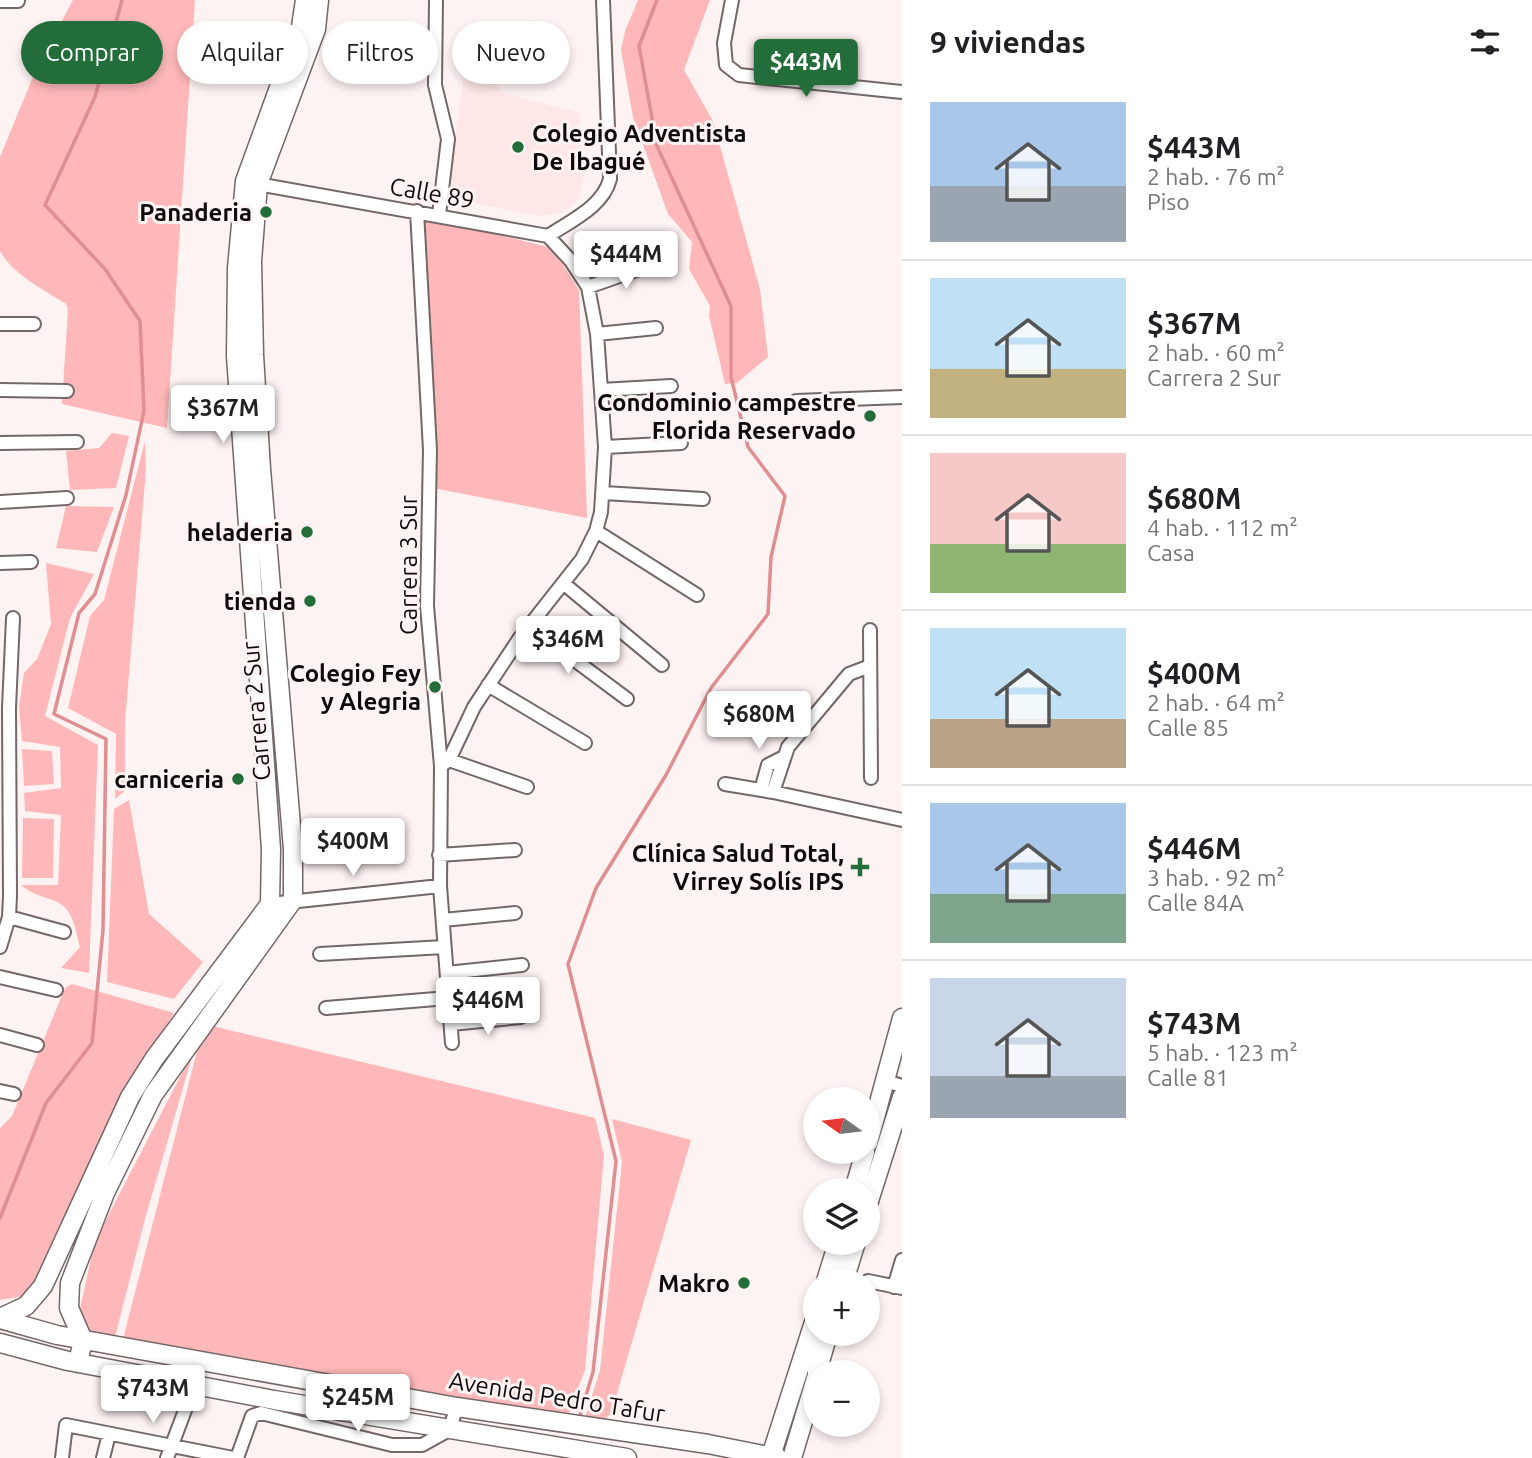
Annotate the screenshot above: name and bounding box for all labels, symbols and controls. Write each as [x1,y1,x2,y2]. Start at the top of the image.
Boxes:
chip: Comprar [21,21,163,84]
chip: Alquilar [177,21,308,84]
chip: Filtros [322,21,438,84]
chip: Nuevo [452,21,570,84]
icon: filters [1466,23,1504,61]
text: 9 viviendas [930,25,1086,59]
pin: $443M [757,40,855,99]
text: $443M [770,49,842,74]
place label: Colegio Adventista De Ibagué [532,120,746,175]
icon: home [986,130,1070,214]
text: $443M [1147,130,1241,164]
marker: Colegio Adventista De Ibagué [510,139,526,155]
text: 2 hab. · 76 m² [1147,164,1285,189]
street label: Calle 89 [388,172,476,214]
text: Piso [1147,189,1190,214]
place label: Panaderia [139,199,252,226]
marker: Panaderia [258,204,274,220]
pin: $444M [577,232,675,291]
text: $444M [590,241,662,266]
icon: home [986,306,1070,390]
text: $367M [1147,306,1241,340]
text: 2 hab. · 60 m² [1147,340,1285,365]
text: Carrera 2 Sur [1147,365,1281,390]
pin: $367M [174,386,272,445]
place label: Condominio campestre Florida Reservado [597,389,856,444]
text: $367M [187,395,259,420]
marker: Condominio campestre Florida Reservado [862,408,878,424]
icon: home [986,481,1070,565]
text: $680M [1147,481,1241,515]
street label: Carrera 3 Sur [395,495,422,635]
text: 4 hab. · 112 m² [1147,515,1298,540]
place label: heladeria [187,519,293,546]
marker: heladeria [299,524,315,540]
text: Casa [1147,540,1195,565]
place label: tienda [224,588,296,615]
marker: tienda [302,593,318,609]
pin: $346M [519,616,617,676]
text: $346M [532,626,604,651]
street label: Carrera 2 Sur [236,640,276,782]
icon: home [986,656,1070,740]
text: $400M [1147,656,1241,690]
place label: Colegio Fey y Alegria [290,660,421,715]
marker: Colegio Fey y Alegria [427,679,443,695]
text: 2 hab. · 64 m² [1147,690,1285,715]
pin: $680M [710,692,808,751]
text: $680M [723,701,795,726]
text: Calle 85 [1147,715,1229,740]
place label: carniceria [114,766,224,793]
marker: carniceria [230,771,246,787]
pin: $400M [304,818,402,878]
text: $400M [317,828,389,853]
icon: home [986,831,1070,915]
text: $446M [1147,831,1241,865]
place label: Clínica Salud Total, Virrey Solís IPS [632,840,844,895]
marker: Clínica Salud Total, Virrey Solís IPS [850,857,870,877]
text: 3 hab. · 92 m² [1147,865,1285,890]
text: Calle 84A [1147,890,1244,915]
pin: $446M [439,978,537,1037]
text: $446M [452,987,524,1012]
icon: home [986,1006,1070,1090]
text: $743M [1147,1006,1241,1040]
text: 5 hab. · 123 m² [1147,1040,1298,1065]
text: Calle 81 [1147,1065,1229,1090]
north arrow [803,1087,880,1164]
map controls [803,1087,880,1437]
button: layers [803,1178,880,1255]
button: + [803,1269,880,1346]
place label: Makro [658,1270,730,1297]
marker: Makro [736,1275,752,1291]
button: − [803,1360,880,1437]
pin: $743M [104,1366,202,1425]
street label: Avenida Pedro Tafur [447,1367,667,1427]
pin: $245M [309,1374,407,1434]
text: $743M [117,1375,189,1400]
text: $245M [322,1384,394,1409]

